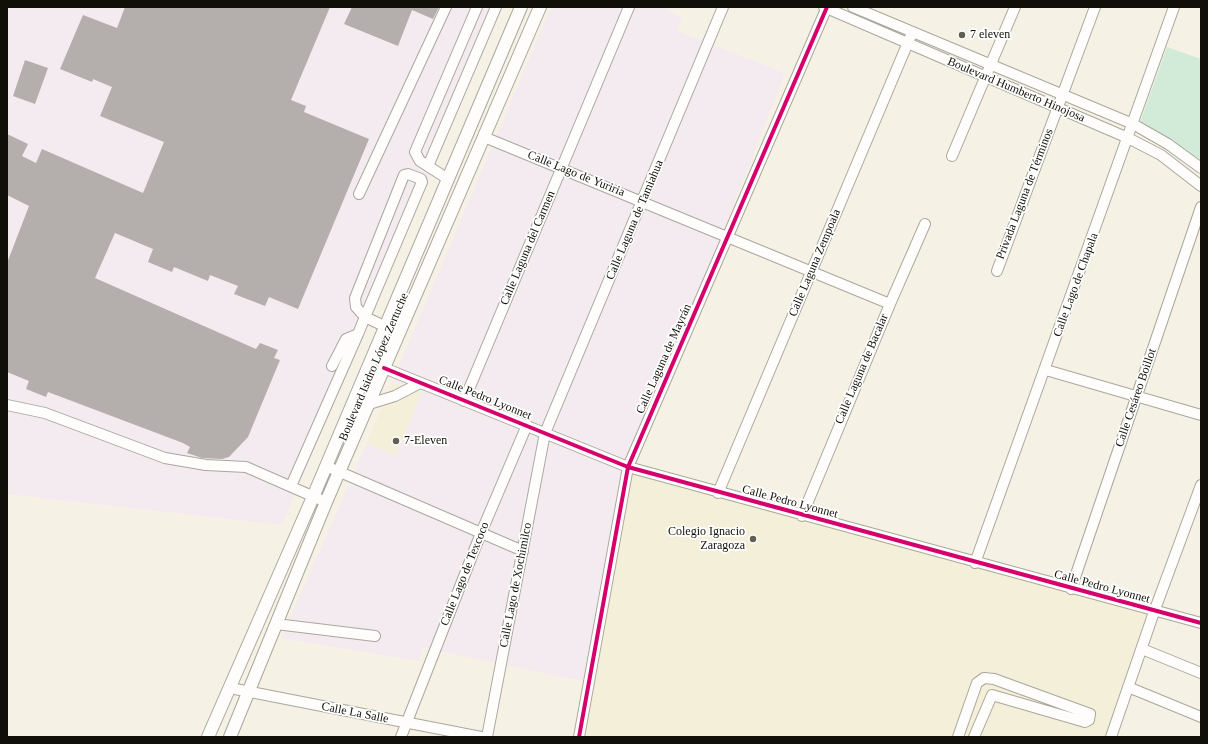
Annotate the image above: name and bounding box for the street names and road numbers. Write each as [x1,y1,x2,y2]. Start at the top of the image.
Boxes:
street label: Boulevard Humberto Hinojosa [945,54,1087,126]
street label: Privada Laguna de Términos [993,127,1057,261]
street label: Calle Lago de Yuriria [525,148,627,200]
street label: Calle Laguna de Tamiahua [603,158,667,282]
street label: Calle Laguna del Carmen [497,189,559,307]
street label: Calle Laguna Zempoala [786,207,844,319]
street label: Calle Lago de Chapala [1050,231,1102,339]
street label: Boulevard Isidro López Zertuche [336,291,412,443]
street label: Calle Laguna de Mayrán [633,302,695,416]
street label: Calle Laguna de Bacalar [832,312,892,426]
street label: Calle Cesáreo Boillot [1112,347,1160,449]
street label: Calle Pedro Lyonnet [437,373,533,423]
street label: Calle Pedro Lyonnet [740,482,840,522]
street label: Calle Lago de Texcoco [438,520,492,628]
street label: Calle Lago de Xochimilco [497,521,535,649]
street label: Calle Pedro Lyonnet [1052,567,1152,607]
street label: Calle La Salle [320,699,390,727]

